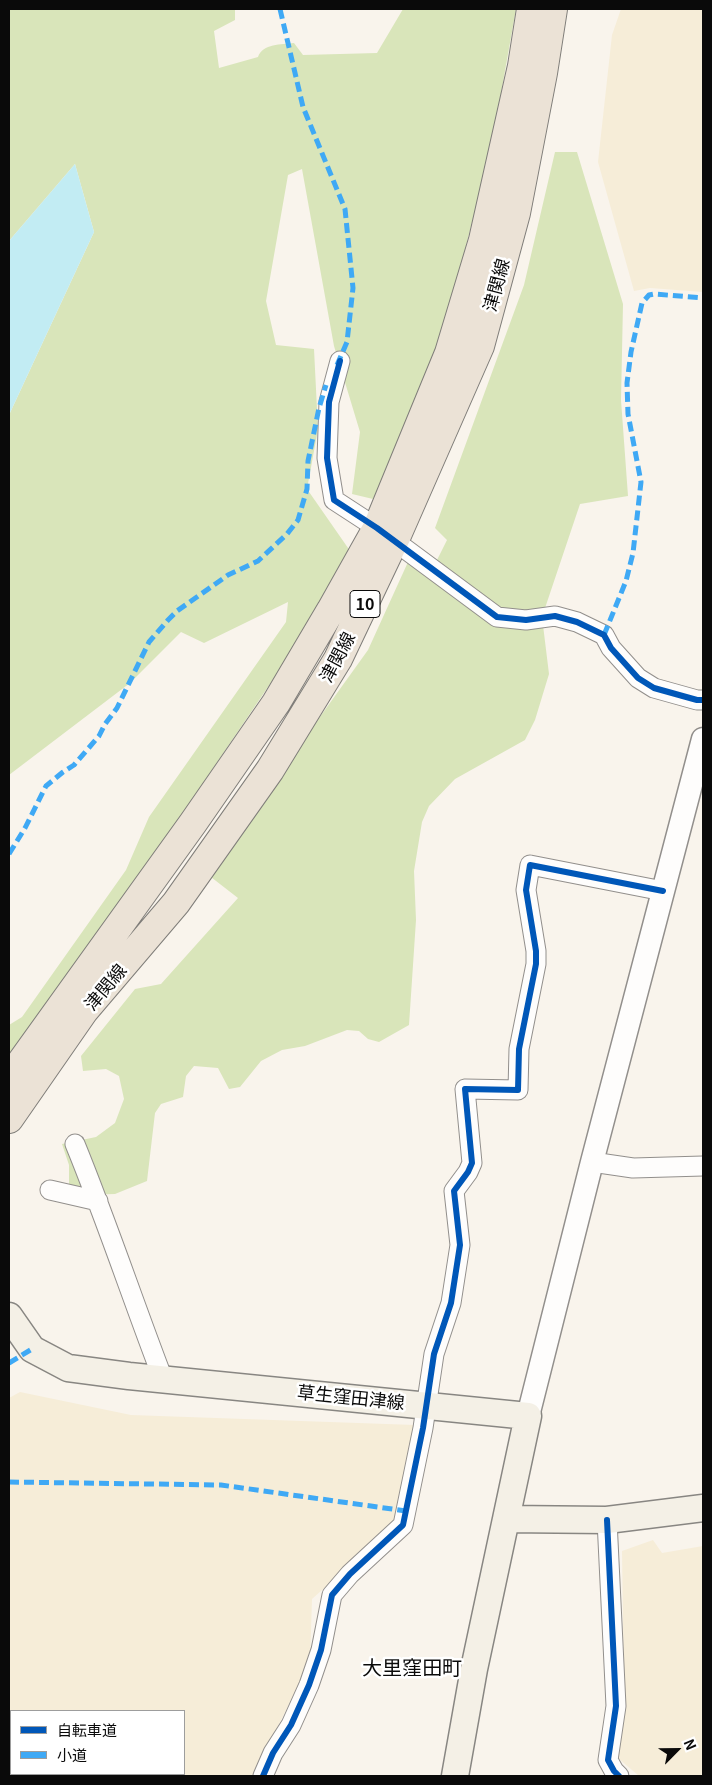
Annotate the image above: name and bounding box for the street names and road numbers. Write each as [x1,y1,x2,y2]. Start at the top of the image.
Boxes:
street label: 津関線 [479,256,513,314]
road number: 10 [350,590,380,618]
street label: 津関線 [315,628,359,686]
street label: 津関線 [79,959,131,1015]
street label: 草生窪田津線 [296,1381,406,1413]

